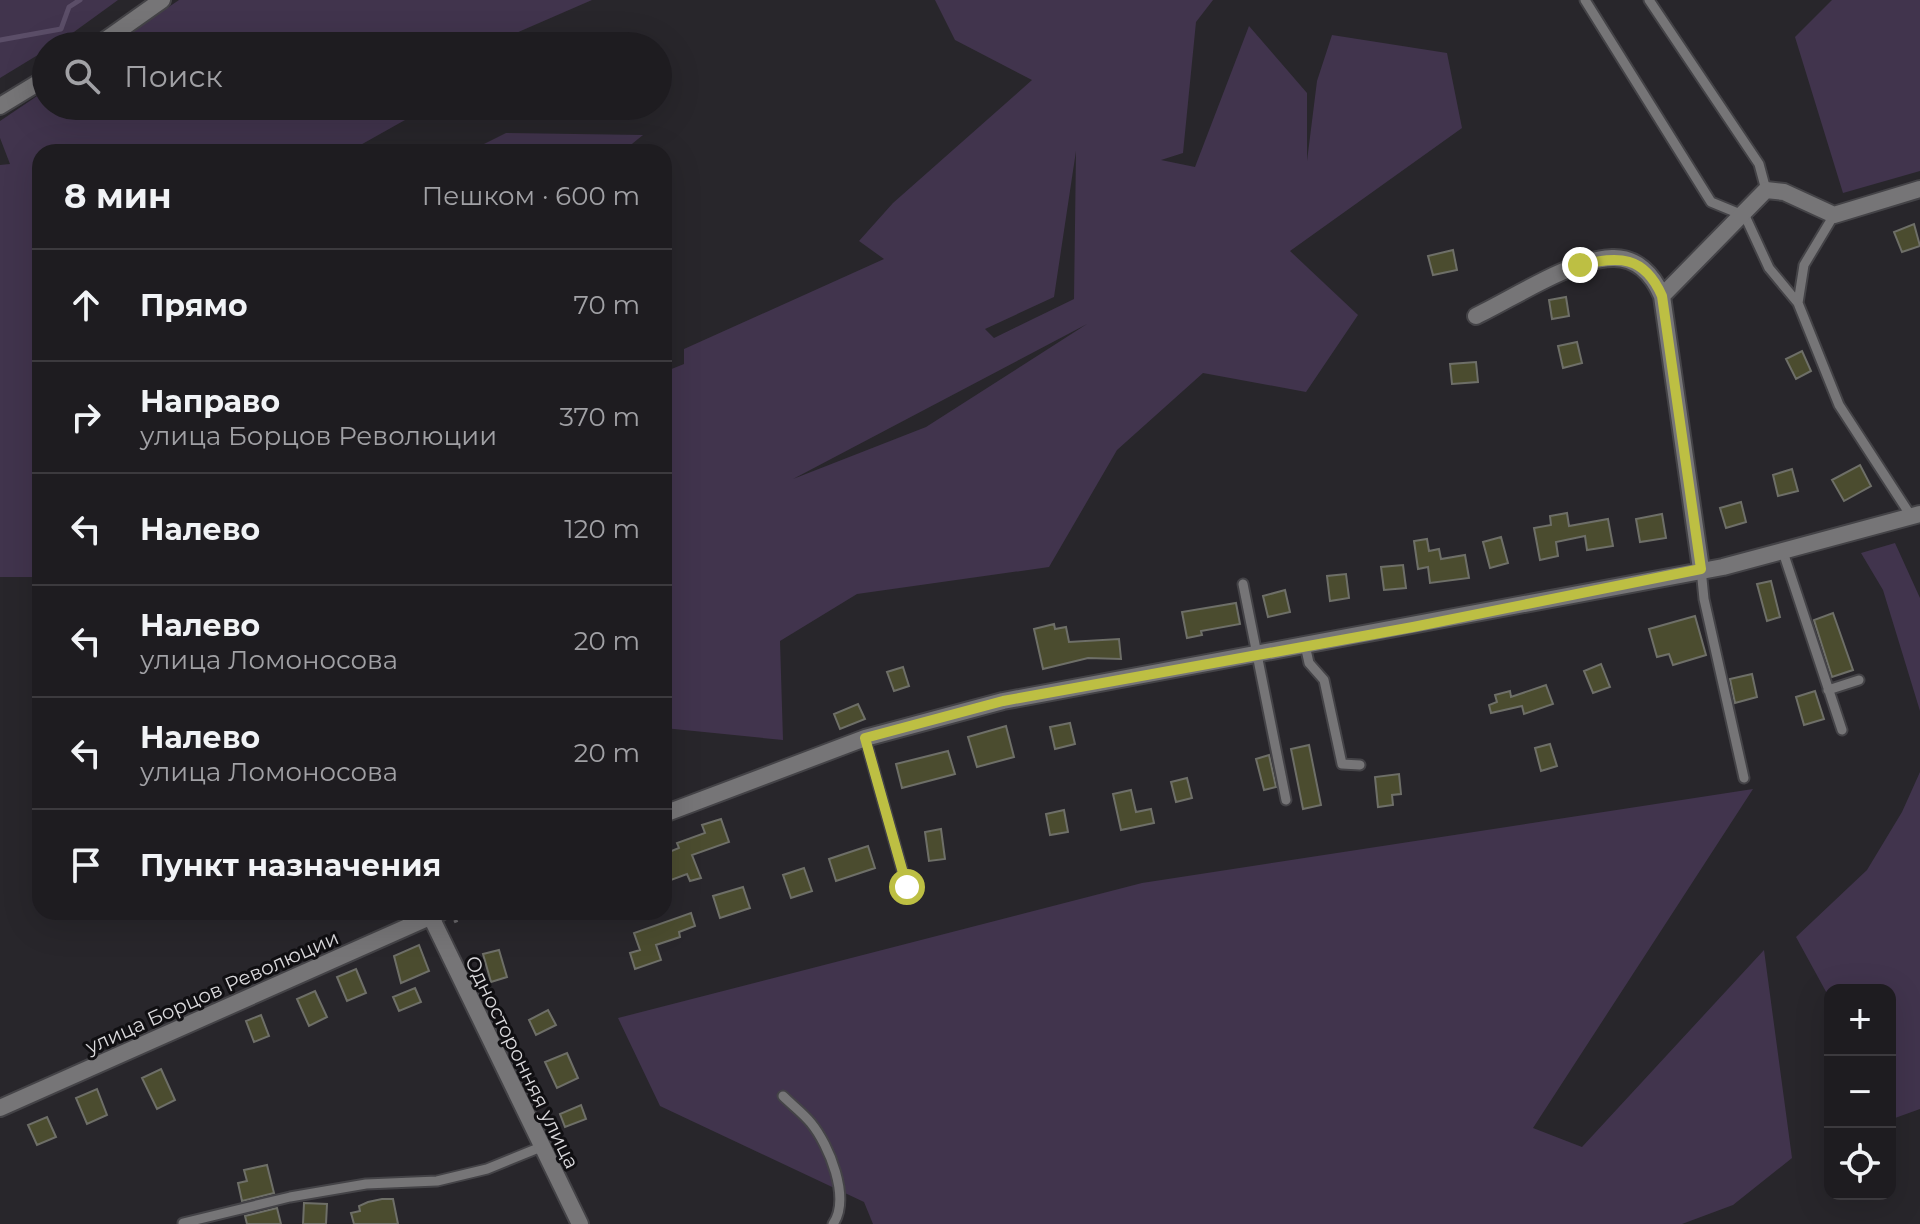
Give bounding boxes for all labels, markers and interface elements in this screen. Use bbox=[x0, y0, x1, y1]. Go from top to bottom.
search box bbox=[32, 32, 672, 120]
icon: search bbox=[60, 54, 104, 98]
text: Поиск bbox=[124, 58, 223, 95]
text: 8 мин bbox=[64, 175, 172, 217]
text: Пешком · 600 m bbox=[422, 180, 640, 212]
route end bbox=[1562, 247, 1598, 283]
icon: ahead bbox=[64, 283, 108, 327]
text: Прямо bbox=[140, 287, 248, 324]
text: 70 m bbox=[574, 289, 640, 321]
text: Направо bbox=[140, 383, 280, 420]
icon: right bbox=[64, 395, 108, 439]
text: 370 m bbox=[559, 401, 640, 433]
text: улица Борцов Революции bbox=[140, 420, 497, 452]
icon: left bbox=[64, 507, 108, 551]
text: Налево bbox=[140, 511, 260, 548]
text: 120 m bbox=[564, 513, 640, 545]
text: Налево bbox=[140, 607, 260, 644]
icon: left bbox=[64, 619, 108, 663]
text: 20 m bbox=[574, 625, 640, 657]
text: улица Ломоносова bbox=[140, 644, 398, 676]
text: Налево bbox=[140, 719, 260, 756]
icon: left bbox=[64, 731, 108, 775]
text: 20 m bbox=[574, 737, 640, 769]
text: улица Ломоносова bbox=[140, 756, 398, 788]
icon: arrive bbox=[64, 843, 108, 887]
text: Пункт назначения bbox=[140, 847, 441, 884]
route start bbox=[889, 869, 925, 905]
street label: улица Борцов Революции bbox=[81, 925, 342, 1059]
street label: Односторонняя улица bbox=[460, 952, 584, 1172]
map controls bbox=[1824, 984, 1896, 1200]
button: + bbox=[1824, 984, 1896, 1056]
button: − bbox=[1824, 1056, 1896, 1128]
button: locate bbox=[1824, 1128, 1896, 1200]

